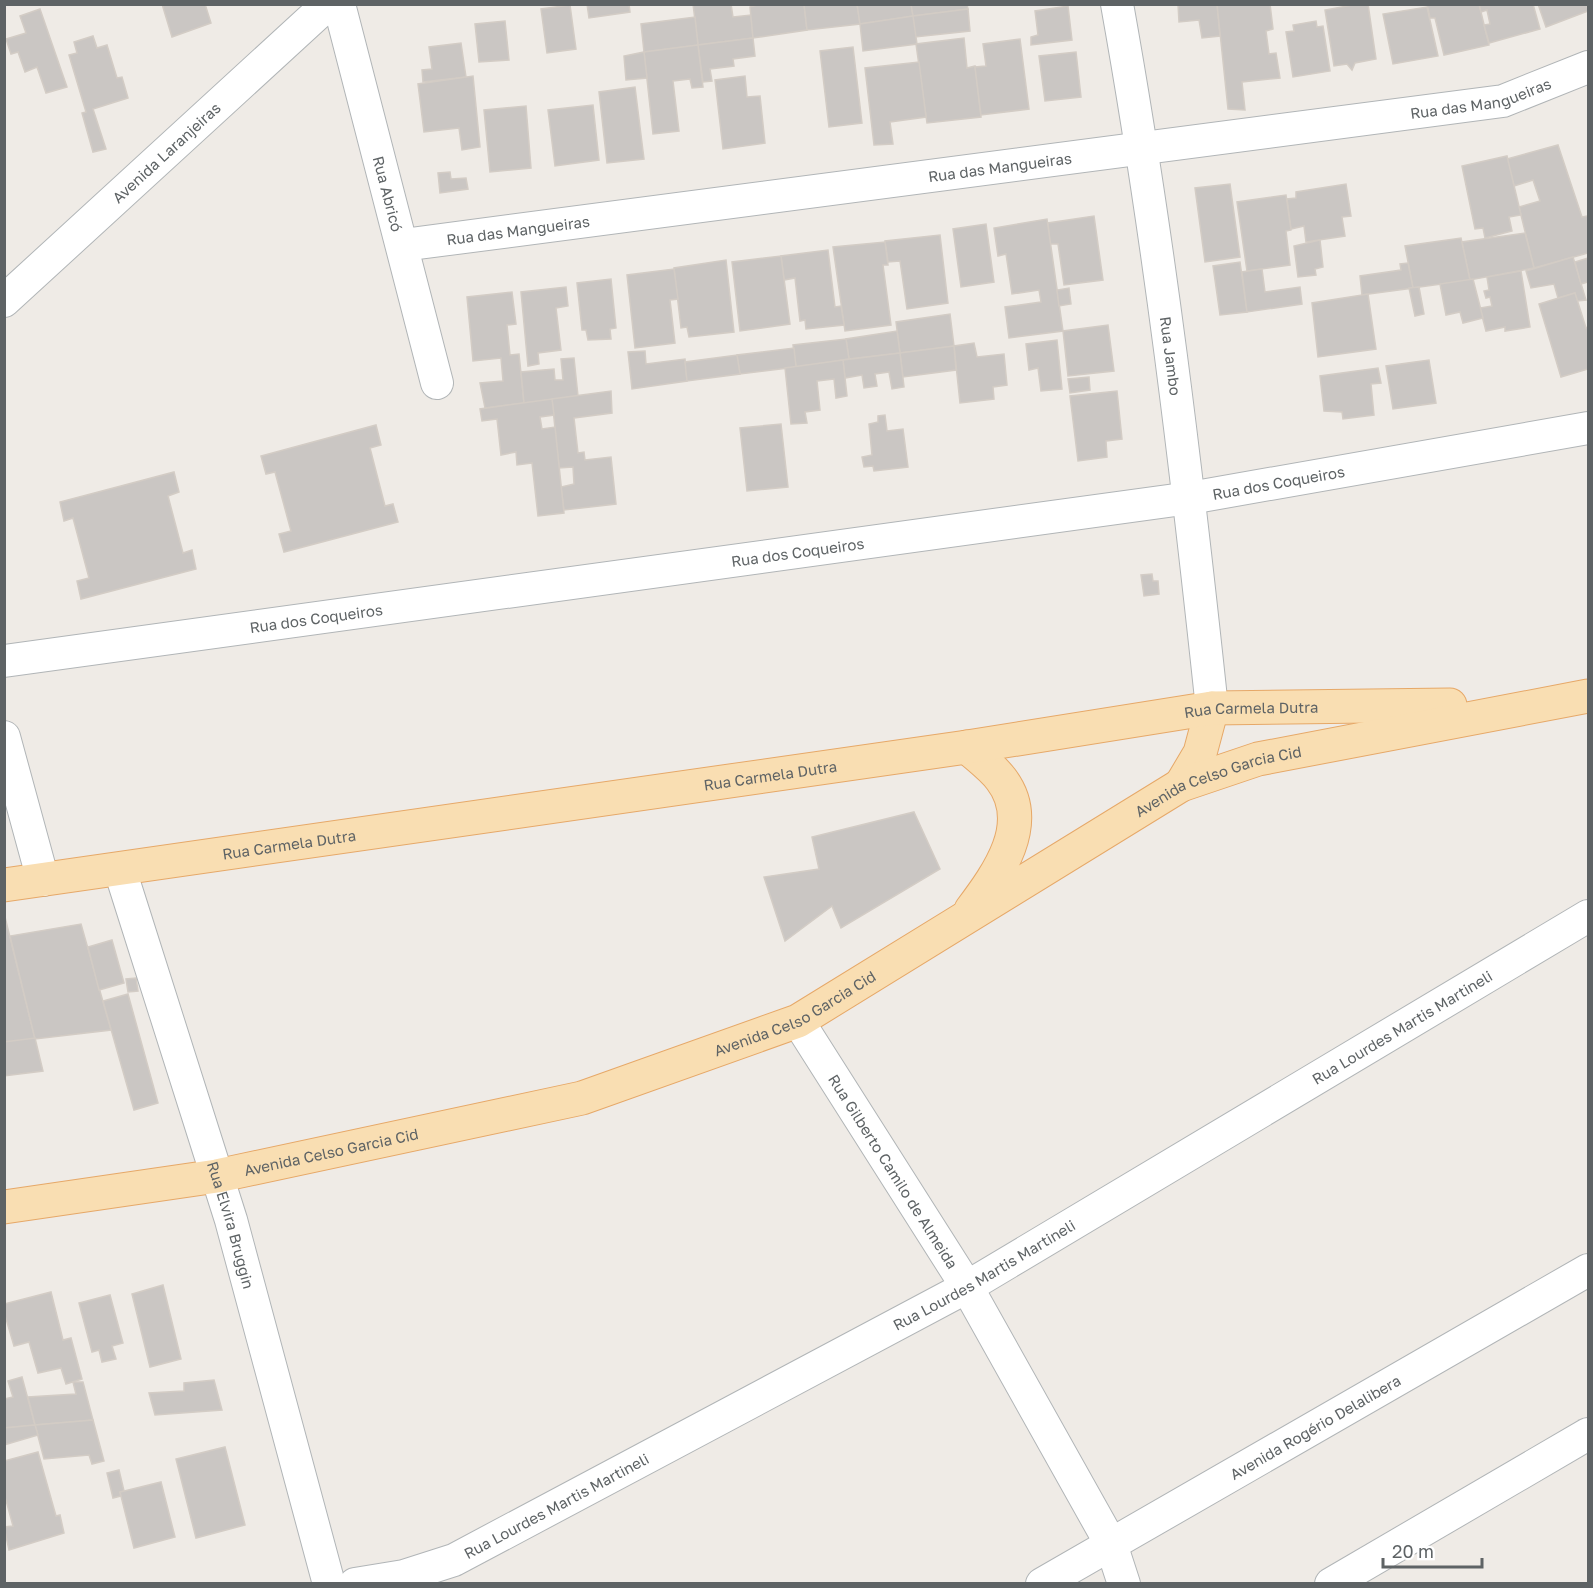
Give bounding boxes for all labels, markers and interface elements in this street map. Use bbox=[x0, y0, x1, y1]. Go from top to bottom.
street label: Rua das Mangueiras bbox=[1409, 74, 1554, 122]
street label: Avenida Laranjeiras bbox=[108, 98, 224, 206]
street label: Rua das Mangueiras bbox=[927, 149, 1073, 185]
street label: Rua Abricó bbox=[370, 154, 406, 234]
street label: Rua das Mangueiras bbox=[445, 212, 591, 248]
street label: Rua Jambo bbox=[1157, 315, 1185, 396]
street label: Rua dos Coqueiros bbox=[1211, 462, 1346, 503]
street label: Rua dos Coqueiros bbox=[730, 534, 865, 570]
street label: Rua dos Coqueiros bbox=[248, 600, 384, 636]
street label: Rua Carmela Dutra bbox=[1183, 698, 1318, 721]
street label: Avenida Celso Garcia Cid bbox=[1131, 742, 1303, 820]
street label: Rua Carmela Dutra bbox=[702, 757, 838, 794]
street label: Rua Carmela Dutra bbox=[221, 826, 357, 863]
street label: Rua Lourdes Martis Martineli bbox=[1309, 966, 1495, 1088]
street label: Avenida Celso Garcia Cid bbox=[711, 967, 879, 1059]
street label: Rua Gilberto Camilo de Almeida bbox=[825, 1071, 962, 1272]
street label: Avenida Celso Garcia Cid bbox=[242, 1124, 420, 1179]
street label: Rua Elvira Bruggin bbox=[204, 1159, 258, 1291]
street label: Rua Lourdes Martis Martineli bbox=[890, 1216, 1078, 1334]
street label: Avenida Rogério Delalibera bbox=[1227, 1371, 1404, 1483]
street label: Rua Lourdes Martis Martineli bbox=[461, 1449, 652, 1562]
scale bar bbox=[1383, 1531, 1482, 1569]
text: 20 m bbox=[1392, 1540, 1434, 1562]

